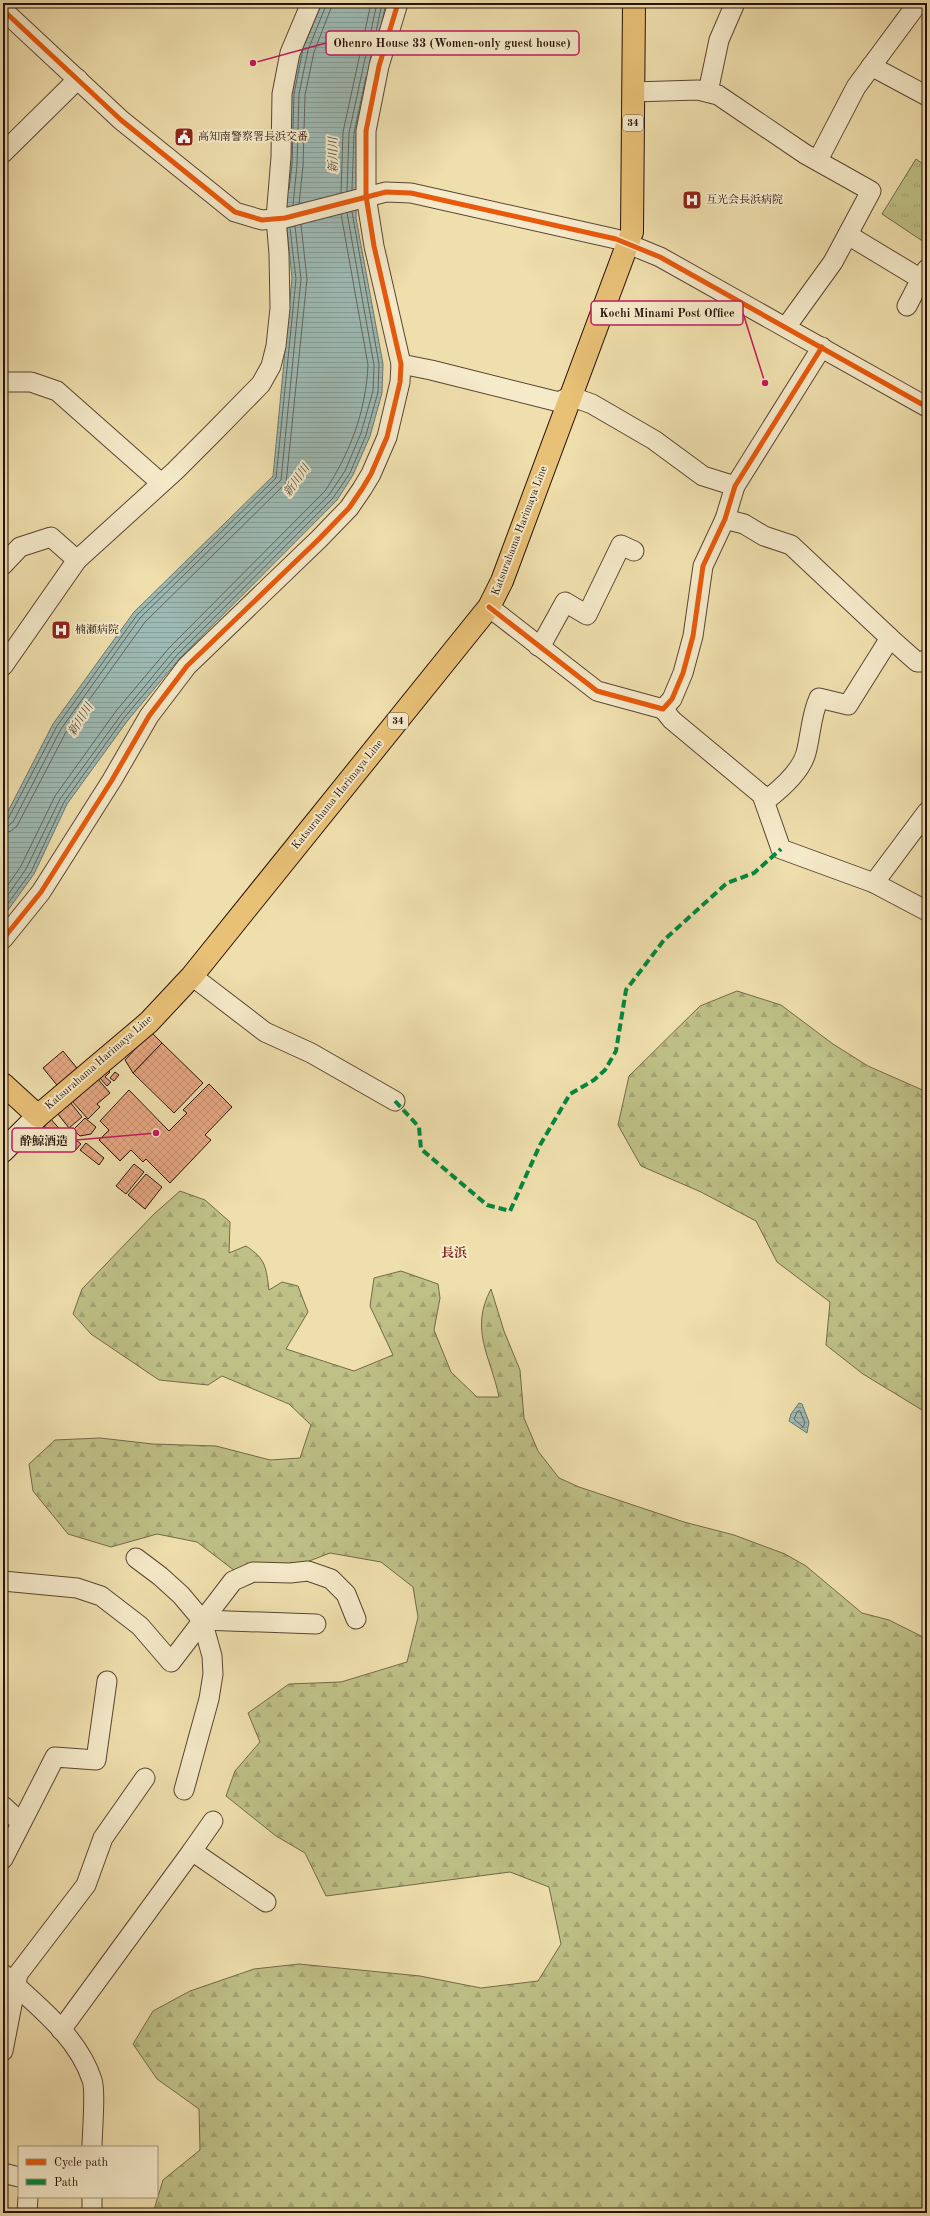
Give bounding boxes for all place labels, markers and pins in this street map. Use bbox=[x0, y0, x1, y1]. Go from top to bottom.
callout: Ohenro House 33 (Women-only guest house) bbox=[326, 31, 579, 55]
public building icon: 高知南警察署長浜交番 bbox=[173, 126, 195, 148]
place label: 高知南警察署長浜交番 bbox=[198, 130, 308, 143]
hospital icon: 互光会長浜病院 bbox=[681, 189, 703, 211]
place label: 互光会長浜病院 bbox=[706, 193, 783, 206]
callout: Kochi Minami Post Office bbox=[591, 301, 743, 325]
hospital icon: 楠瀬病院 bbox=[50, 619, 72, 641]
place label: 楠瀬病院 bbox=[75, 623, 119, 636]
callout: 酔鯨酒造 bbox=[12, 1128, 76, 1152]

